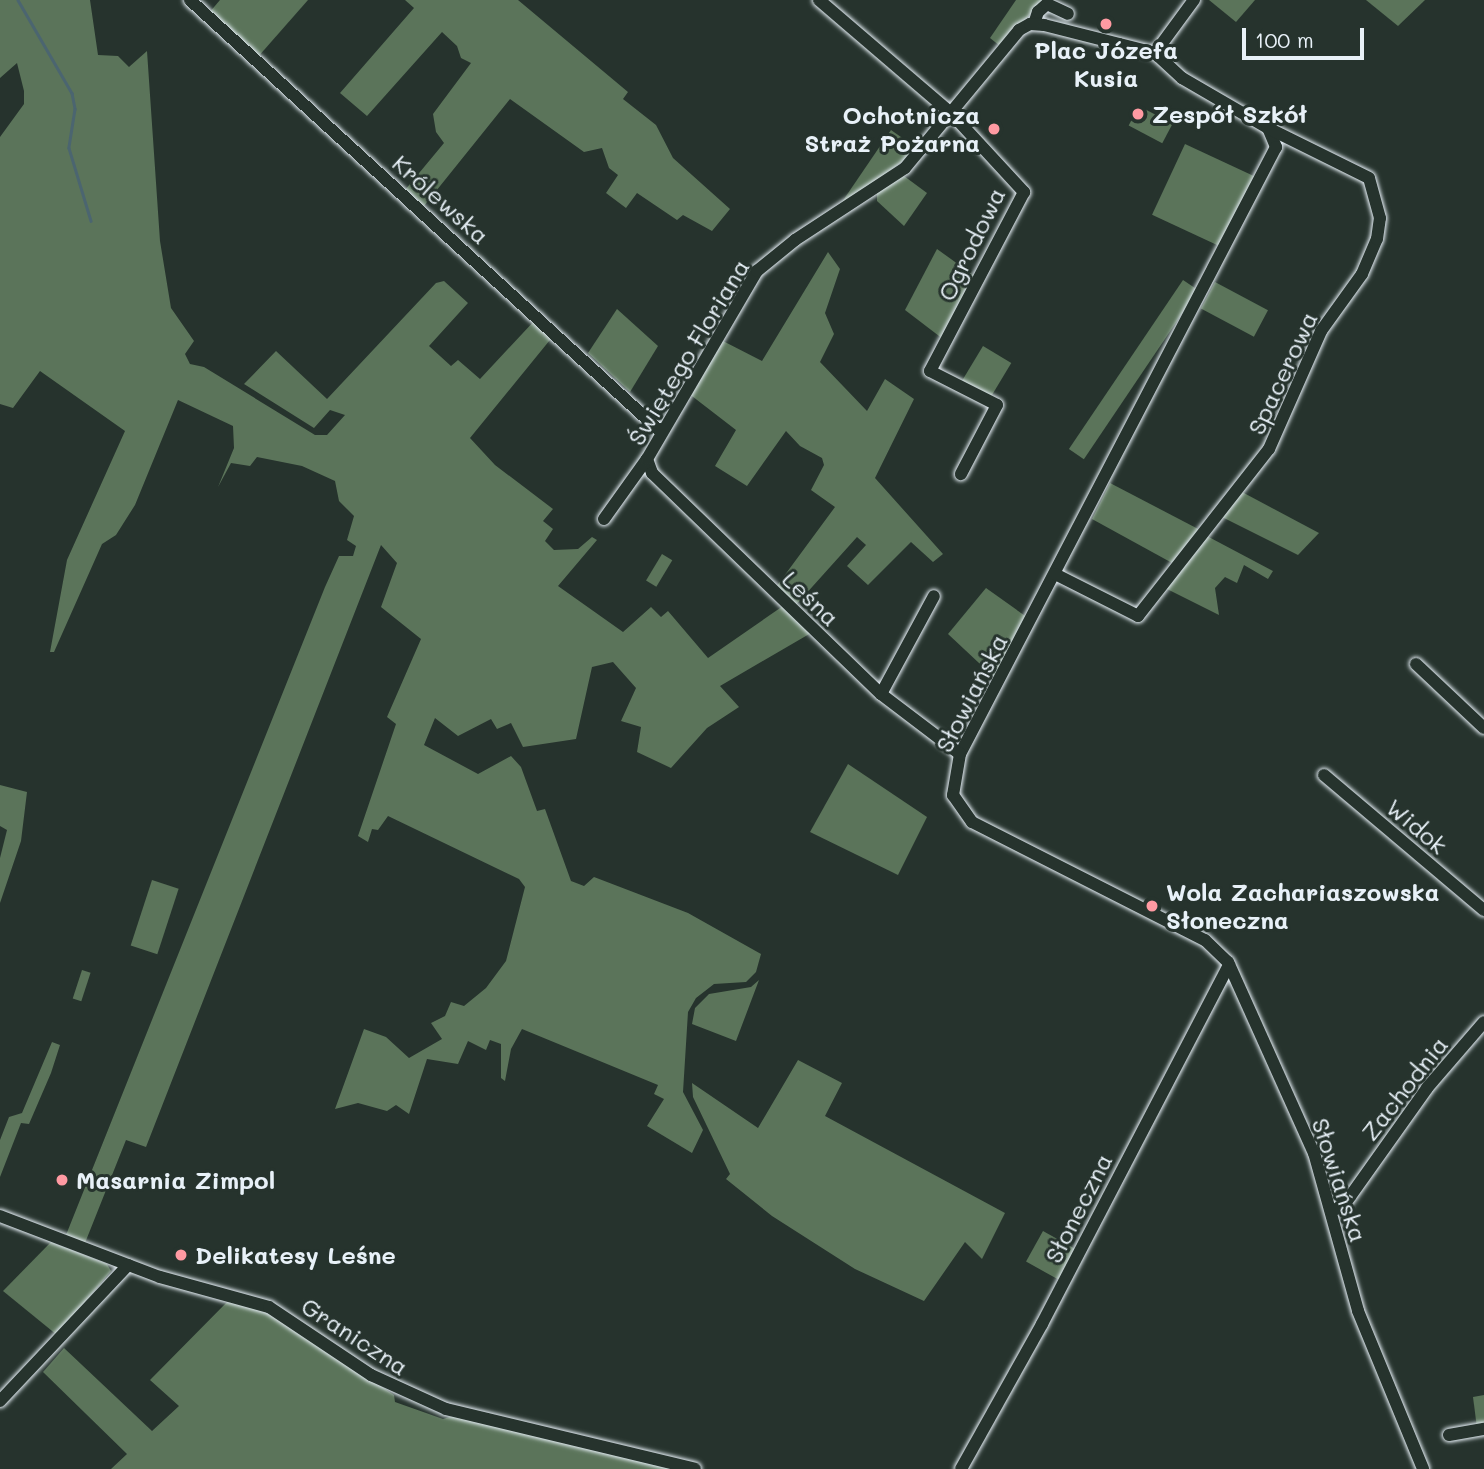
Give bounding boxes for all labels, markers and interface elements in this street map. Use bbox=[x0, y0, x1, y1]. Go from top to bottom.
scale bar bbox=[1246, 14, 1368, 58]
marker: Plac Józefa Kusia bbox=[1098, 16, 1114, 32]
text: 100 m bbox=[1255, 26, 1314, 53]
place label: Plac Józefa Kusia bbox=[1034, 36, 1178, 92]
place label: Zespół Szkół bbox=[1152, 100, 1307, 128]
place label: Ochotnicza Straż Pożarna bbox=[805, 101, 980, 157]
marker: Zespół Szkół bbox=[1130, 106, 1146, 122]
marker: Ochotnicza Straż Pożarna bbox=[986, 121, 1002, 137]
street label: Królewska bbox=[387, 148, 495, 250]
street label: Ogrodowa bbox=[931, 183, 1011, 305]
street label: Świętego Floriana bbox=[621, 254, 755, 450]
street label: Spacerowa bbox=[1241, 307, 1323, 439]
street label: Leśna bbox=[777, 564, 845, 632]
street label: Słowiańska bbox=[929, 629, 1013, 757]
street label: Widok bbox=[1381, 792, 1453, 860]
place label: Wola Zachariaszowska Słoneczna bbox=[1166, 878, 1440, 934]
marker: Wola Zachariaszowska Słoneczna bbox=[1144, 898, 1160, 914]
street label: Zachodnia bbox=[1355, 1030, 1453, 1146]
street label: Słowiańska bbox=[1306, 1114, 1374, 1246]
street label: Słoneczna bbox=[1038, 1148, 1118, 1268]
place label: Masarnia Zimpol bbox=[76, 1166, 275, 1194]
marker: Masarnia Zimpol bbox=[54, 1172, 70, 1188]
place label: Delikatesy Leśne bbox=[195, 1241, 396, 1269]
marker: Delikatesy Leśne bbox=[173, 1247, 189, 1263]
street label: Graniczna bbox=[296, 1291, 414, 1381]

